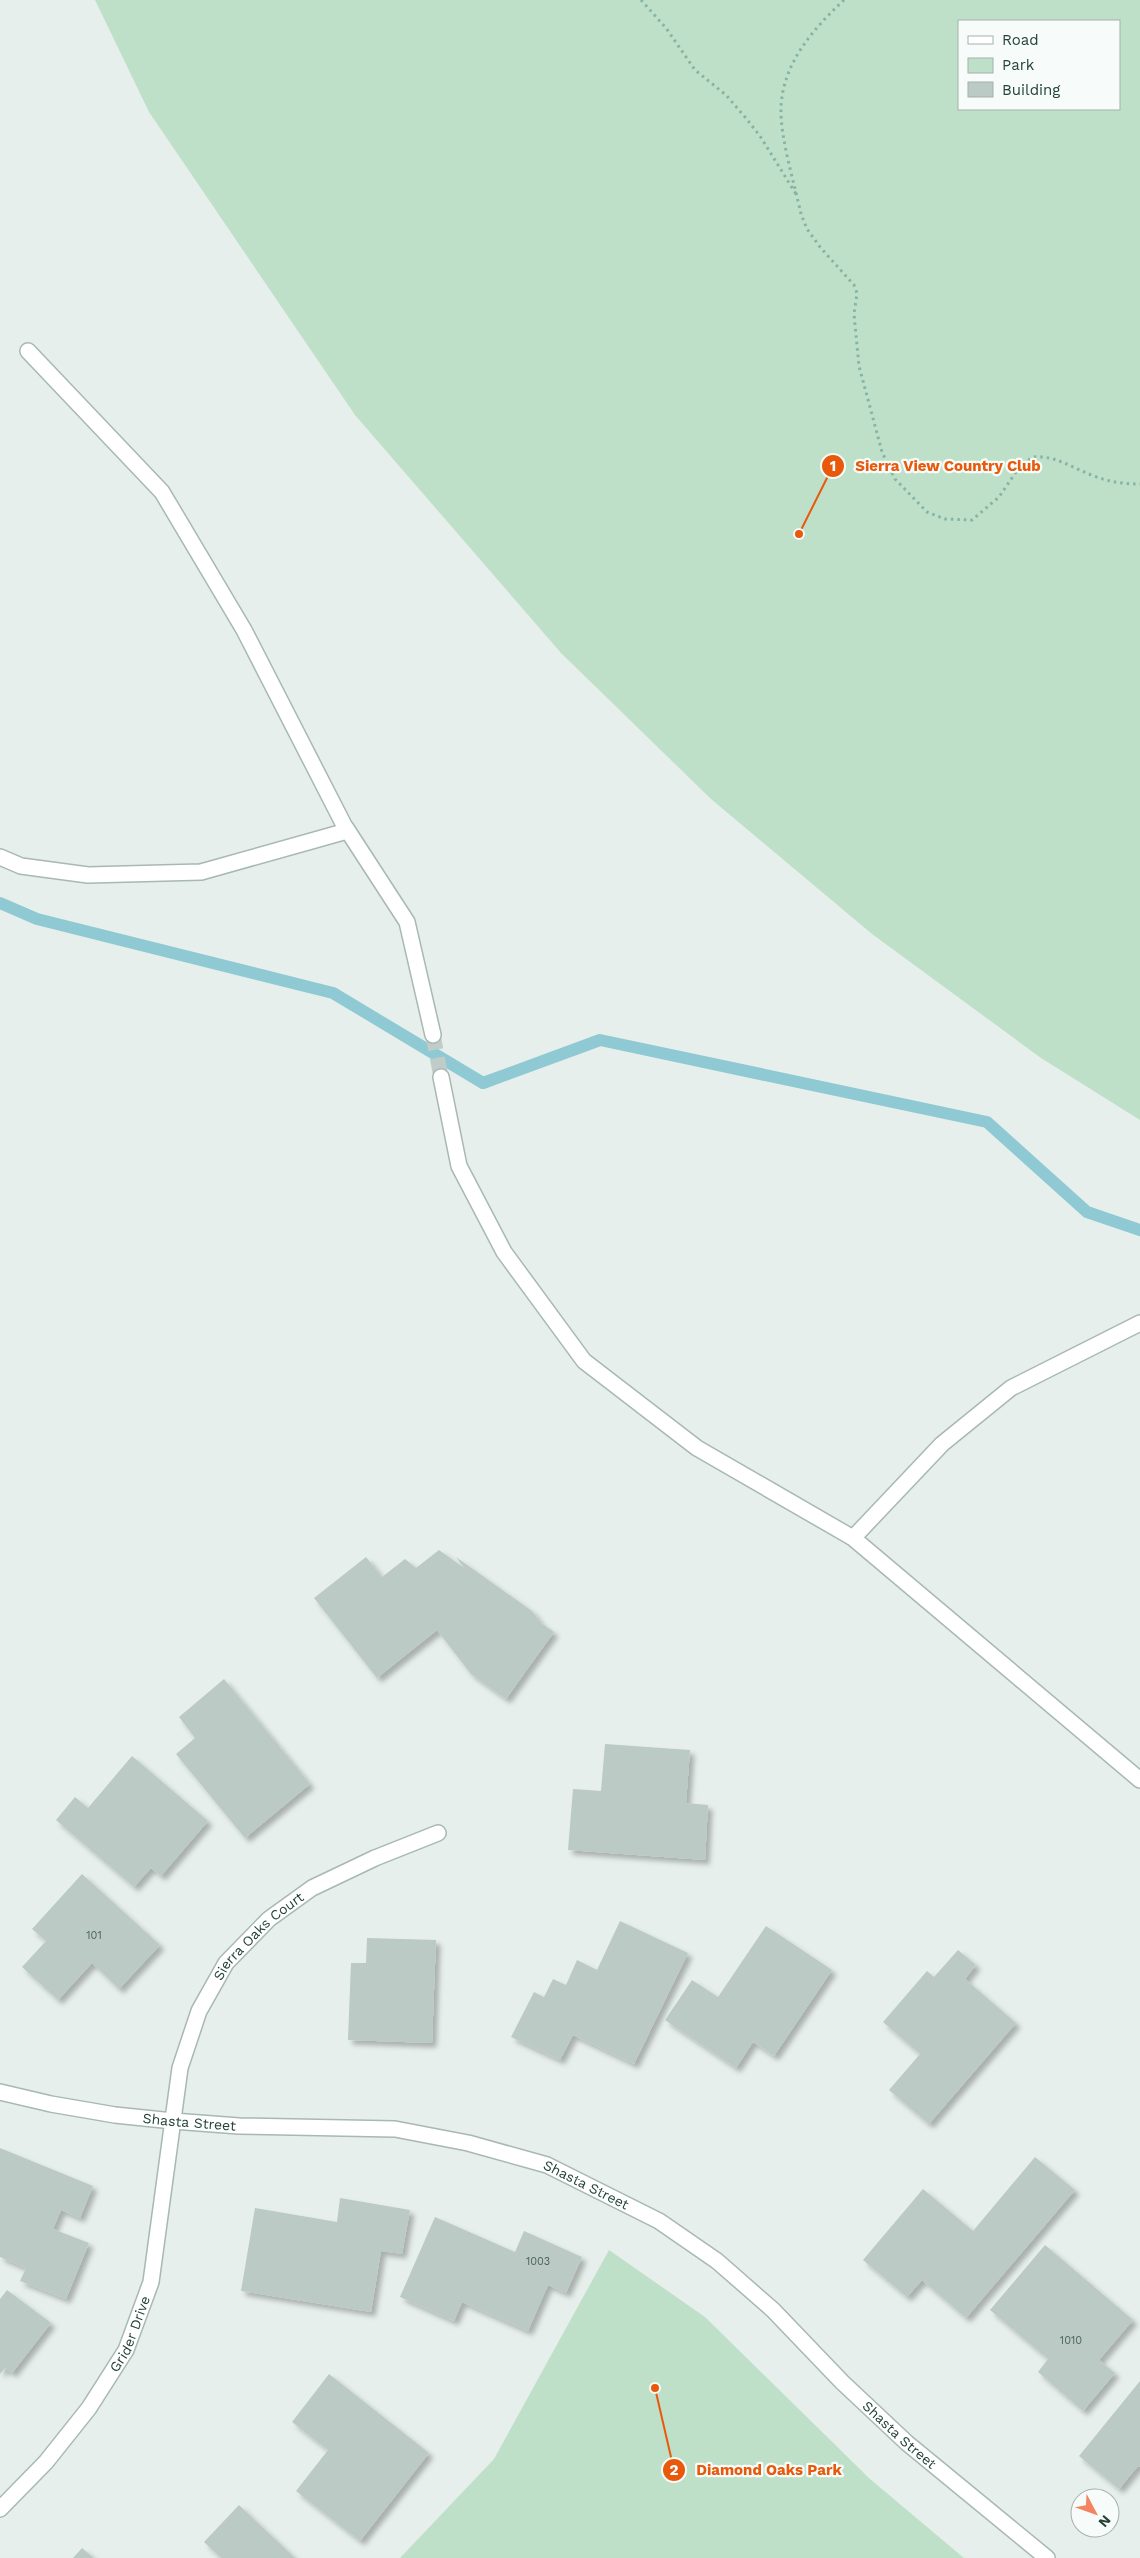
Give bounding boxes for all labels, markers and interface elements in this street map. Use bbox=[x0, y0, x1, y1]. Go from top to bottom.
legend bbox=[958, 20, 1120, 110]
text: Road bbox=[1002, 31, 1039, 49]
text: Park bbox=[1002, 56, 1035, 74]
text: Building bbox=[1002, 81, 1060, 99]
callout: Sierra View Country Club bbox=[820, 451, 1052, 481]
text: 1 bbox=[830, 457, 836, 475]
text: Sierra View Country Club bbox=[855, 457, 1041, 475]
street label: Sierra Oaks Court bbox=[210, 1889, 307, 1983]
house number: 101 bbox=[86, 1929, 102, 1942]
street label: Shasta Street bbox=[142, 2110, 237, 2134]
street label: Shasta Street bbox=[541, 2157, 632, 2213]
house number: 1003 bbox=[526, 2255, 550, 2268]
street label: Grider Drive bbox=[106, 2294, 153, 2375]
house number: 1010 bbox=[1060, 2334, 1082, 2347]
street label: Shasta Street bbox=[859, 2398, 940, 2472]
callout: Diamond Oaks Park bbox=[661, 2455, 852, 2485]
text: 2 bbox=[670, 2461, 679, 2479]
text: Diamond Oaks Park bbox=[696, 2461, 842, 2479]
north arrow bbox=[1070, 2488, 1120, 2538]
text: N bbox=[1095, 2512, 1114, 2531]

